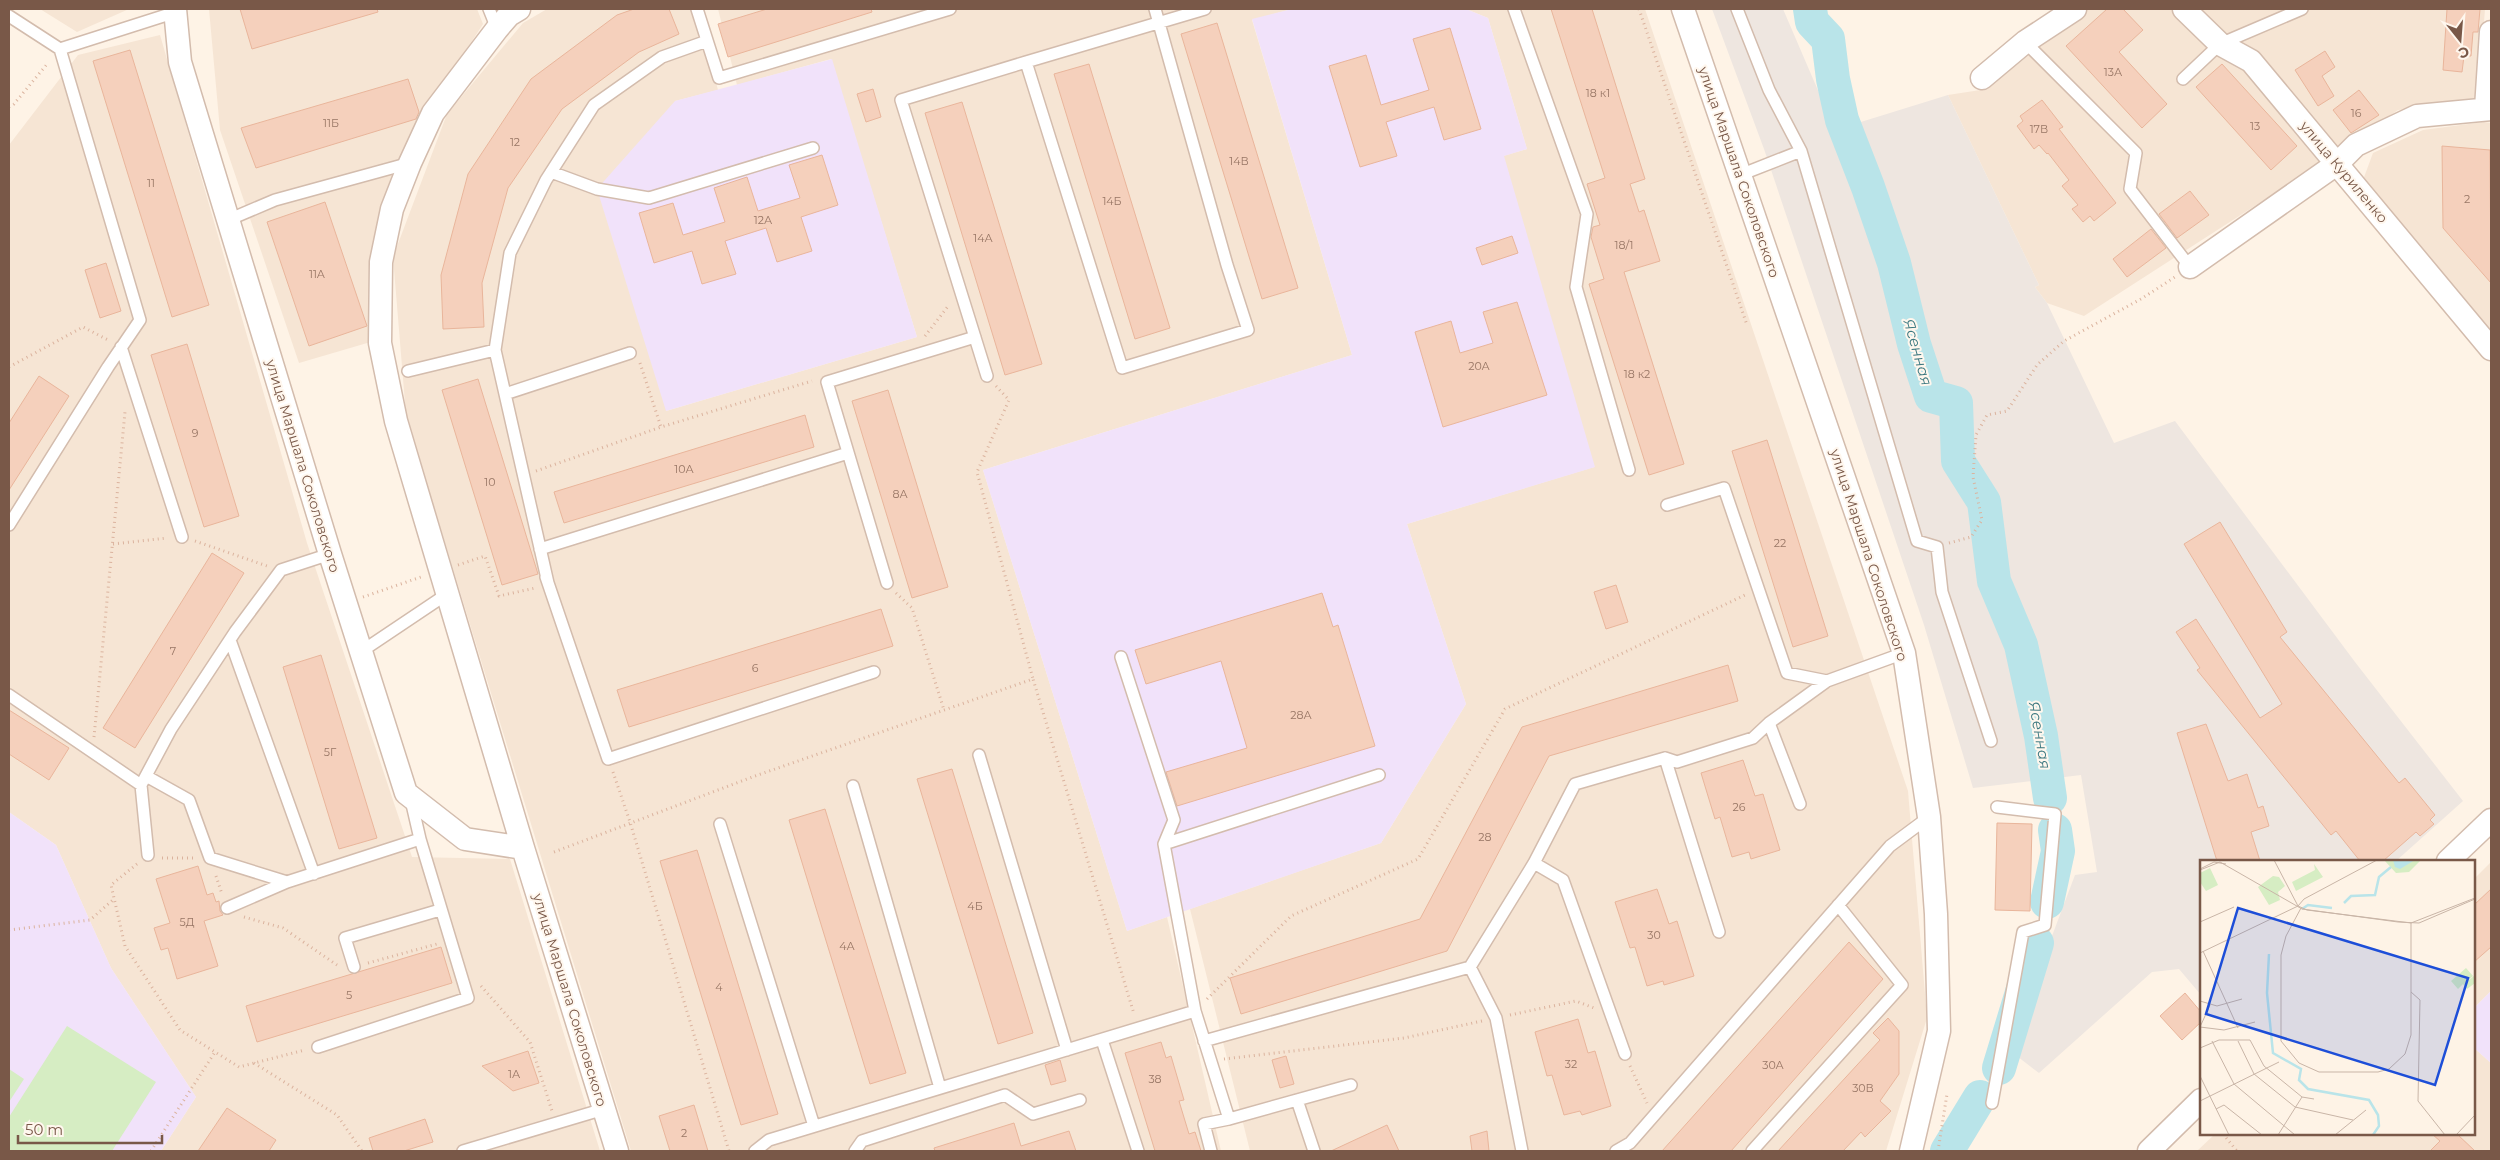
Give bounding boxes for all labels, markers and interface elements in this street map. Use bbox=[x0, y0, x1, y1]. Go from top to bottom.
north arrow bbox=[2435, 15, 2485, 65]
text: С bbox=[2456, 42, 2471, 63]
street label: улица Маршала Соколовского bbox=[1694, 63, 1784, 280]
house number: 13А bbox=[2104, 65, 2123, 79]
house number: 18 к1 bbox=[1586, 86, 1610, 100]
house number: 16 bbox=[2351, 106, 2362, 120]
house number: 11Б bbox=[323, 116, 339, 130]
street label: улица Куриленко bbox=[2295, 117, 2392, 227]
house number: 13 bbox=[2250, 119, 2260, 133]
house number: 17В bbox=[2030, 122, 2048, 136]
house number: 12 bbox=[510, 135, 520, 149]
house number: 14В bbox=[1229, 154, 1249, 168]
house number: 11 bbox=[147, 176, 155, 190]
house number: 2 bbox=[2464, 192, 2470, 206]
house number: 14Б bbox=[1102, 194, 1122, 208]
house number: 12А bbox=[754, 213, 773, 227]
house number: 14А bbox=[973, 231, 994, 245]
house number: 18/1 bbox=[1615, 238, 1633, 252]
house number: 11А bbox=[309, 267, 326, 281]
water label: Ясенная bbox=[1899, 316, 1937, 388]
street label: улица Маршала Соколовского bbox=[262, 356, 344, 575]
house number: 20А bbox=[1468, 359, 1491, 373]
house number: 18 к2 bbox=[1624, 367, 1650, 381]
house number: 9 bbox=[192, 426, 199, 440]
street label: улица Маршала Соколовского bbox=[1826, 446, 1912, 663]
house number: 10А bbox=[674, 462, 694, 476]
house number: 10 bbox=[484, 475, 496, 489]
house number: 8А bbox=[892, 487, 908, 501]
house number: 22 bbox=[1774, 536, 1786, 550]
house number: 7 bbox=[170, 644, 176, 658]
house number: 6 bbox=[752, 661, 759, 675]
water label: Ясенная bbox=[2025, 700, 2055, 770]
house number: 28А bbox=[1290, 708, 1313, 722]
house number: 5Г bbox=[324, 745, 337, 759]
house number: 26 bbox=[1733, 800, 1746, 814]
house number: 28 bbox=[1478, 830, 1492, 844]
inset map bbox=[2200, 860, 2475, 1135]
street label: улица Маршала Соколовского bbox=[529, 890, 611, 1109]
house number: 4Б bbox=[967, 899, 983, 913]
house number: 5Д bbox=[180, 915, 195, 929]
house number: 30 bbox=[1647, 928, 1661, 942]
house number: 4А bbox=[839, 939, 856, 953]
house number: 4 bbox=[715, 980, 723, 994]
house number: 5 bbox=[346, 988, 352, 1002]
house number: 32 bbox=[1565, 1057, 1577, 1071]
house number: 30А bbox=[1762, 1058, 1785, 1072]
house number: 1А bbox=[508, 1067, 521, 1081]
house number: 38 bbox=[1148, 1072, 1162, 1086]
house number: 30В bbox=[1852, 1081, 1874, 1095]
scale bar bbox=[18, 1112, 161, 1144]
text: 50 m bbox=[25, 1120, 63, 1139]
house number: 2 bbox=[681, 1126, 687, 1140]

